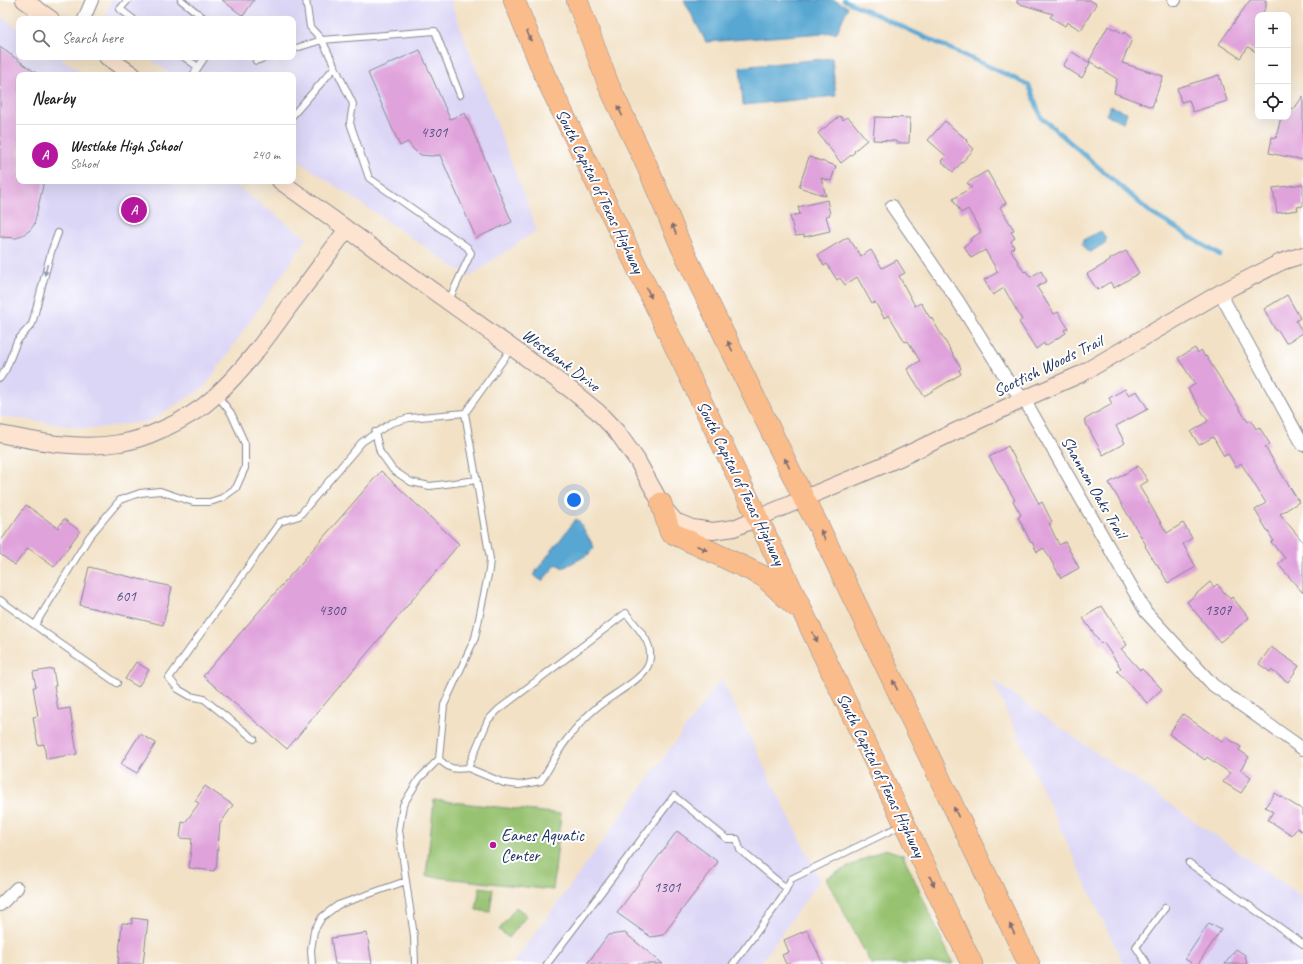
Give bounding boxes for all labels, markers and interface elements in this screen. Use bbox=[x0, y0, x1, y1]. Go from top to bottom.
map controls bbox=[1255, 12, 1291, 120]
button: + bbox=[1255, 12, 1291, 48]
search box bbox=[16, 16, 296, 60]
icon: search bbox=[30, 27, 52, 49]
text: Search here bbox=[62, 29, 123, 48]
one-way arrow bbox=[526, 31, 532, 43]
button: − bbox=[1255, 48, 1291, 84]
button: locate bbox=[1255, 84, 1291, 120]
text: Nearby bbox=[32, 88, 75, 109]
street label: South Capital of Texas Highway bbox=[551, 105, 649, 278]
one-way arrow bbox=[617, 105, 623, 117]
house number: 4301 bbox=[420, 123, 449, 142]
text: Westlake High School bbox=[70, 137, 180, 156]
text: A bbox=[42, 147, 48, 163]
text: 240 m bbox=[252, 147, 280, 163]
text: School bbox=[70, 156, 98, 172]
pin: A bbox=[121, 195, 147, 225]
one-way arrow bbox=[671, 224, 677, 235]
one-way arrow bbox=[43, 264, 49, 276]
one-way arrow bbox=[646, 288, 652, 299]
street label: Westbank Drive bbox=[518, 324, 605, 397]
street label: Scottish Woods Trail bbox=[990, 329, 1109, 401]
one-way arrow bbox=[727, 341, 733, 352]
street label: South Capital of Texas Highway bbox=[692, 397, 790, 570]
street label: Shannon Oaks Trail bbox=[1056, 432, 1133, 545]
one-way arrow bbox=[784, 458, 790, 469]
your location bbox=[564, 490, 584, 510]
one-way arrow bbox=[820, 529, 826, 540]
one-way arrow bbox=[697, 545, 708, 551]
house number: 601 bbox=[116, 587, 137, 606]
house number: 4300 bbox=[318, 601, 347, 620]
house number: 1307 bbox=[1204, 601, 1233, 620]
one-way arrow bbox=[812, 632, 818, 643]
one-way arrow bbox=[892, 679, 898, 691]
street label: South Capital of Texas Highway bbox=[832, 689, 930, 862]
one-way arrow bbox=[953, 806, 959, 817]
place label: Eanes Aquatic Center bbox=[501, 825, 585, 866]
marker: Eanes Aquatic Center bbox=[488, 840, 498, 850]
one-way arrow bbox=[929, 875, 935, 886]
house number: 1301 bbox=[653, 878, 682, 897]
one-way arrow bbox=[1009, 923, 1015, 935]

